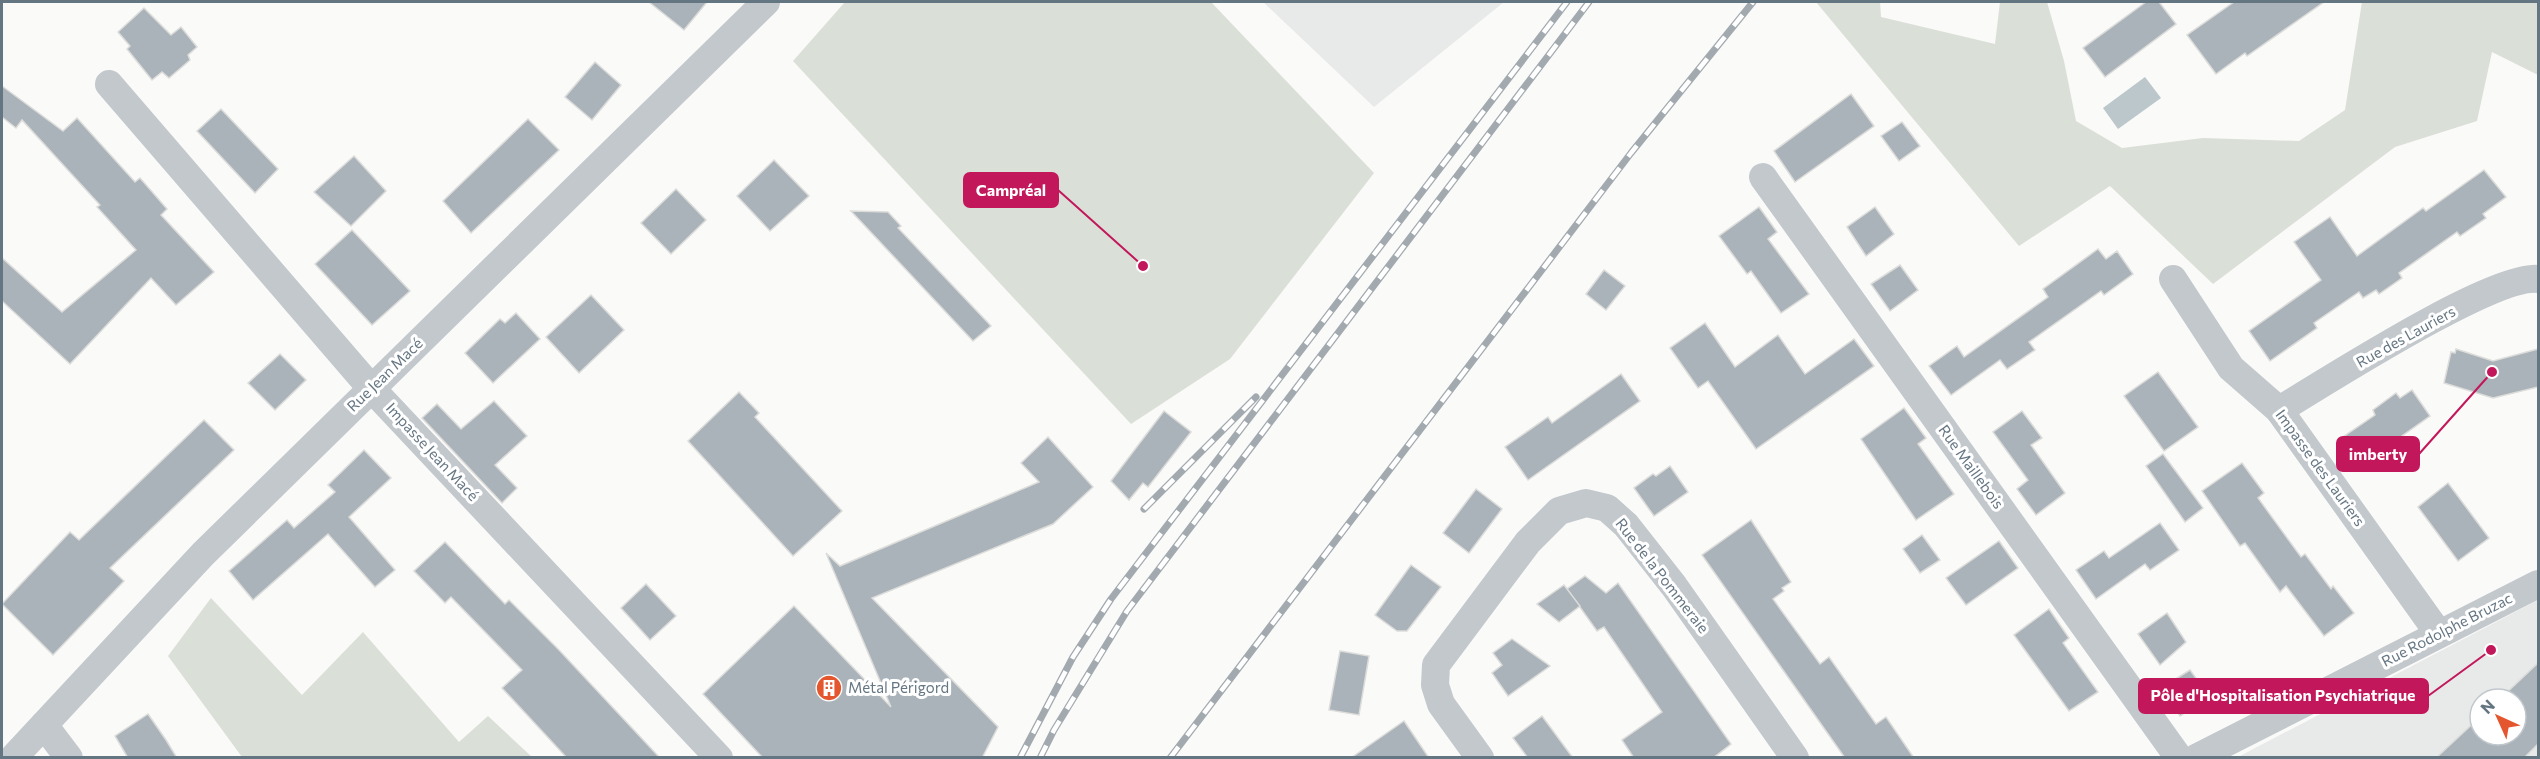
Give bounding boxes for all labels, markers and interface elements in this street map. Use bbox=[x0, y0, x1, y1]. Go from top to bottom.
callout: Campréal bbox=[964, 173, 1058, 207]
text: Campréal bbox=[976, 180, 1046, 199]
street label: Rue des Lauriers bbox=[2353, 301, 2458, 371]
street label: Rue Jean Macé bbox=[343, 334, 426, 415]
street label: Impasse Jean Macé bbox=[383, 399, 483, 504]
street label: Impasse des Lauriers bbox=[2272, 406, 2369, 529]
street label: Rue Maillebois bbox=[1935, 421, 2008, 512]
callout: imberty bbox=[2337, 437, 2419, 471]
text: imberty bbox=[2349, 444, 2407, 463]
street label: Rue de la Pommeraie bbox=[1612, 514, 1713, 636]
street label: Rue Rodolphe Bruzac bbox=[2378, 588, 2515, 670]
building icon: Métal Périgord bbox=[814, 673, 844, 703]
place label: Métal Périgord bbox=[848, 678, 949, 696]
callout: Pôle d'Hospitalisation Psychiatrique bbox=[2139, 679, 2428, 713]
text: Pôle d'Hospitalisation Psychiatrique bbox=[2151, 685, 2415, 704]
north arrow bbox=[2468, 687, 2528, 747]
text: N bbox=[2476, 695, 2498, 717]

